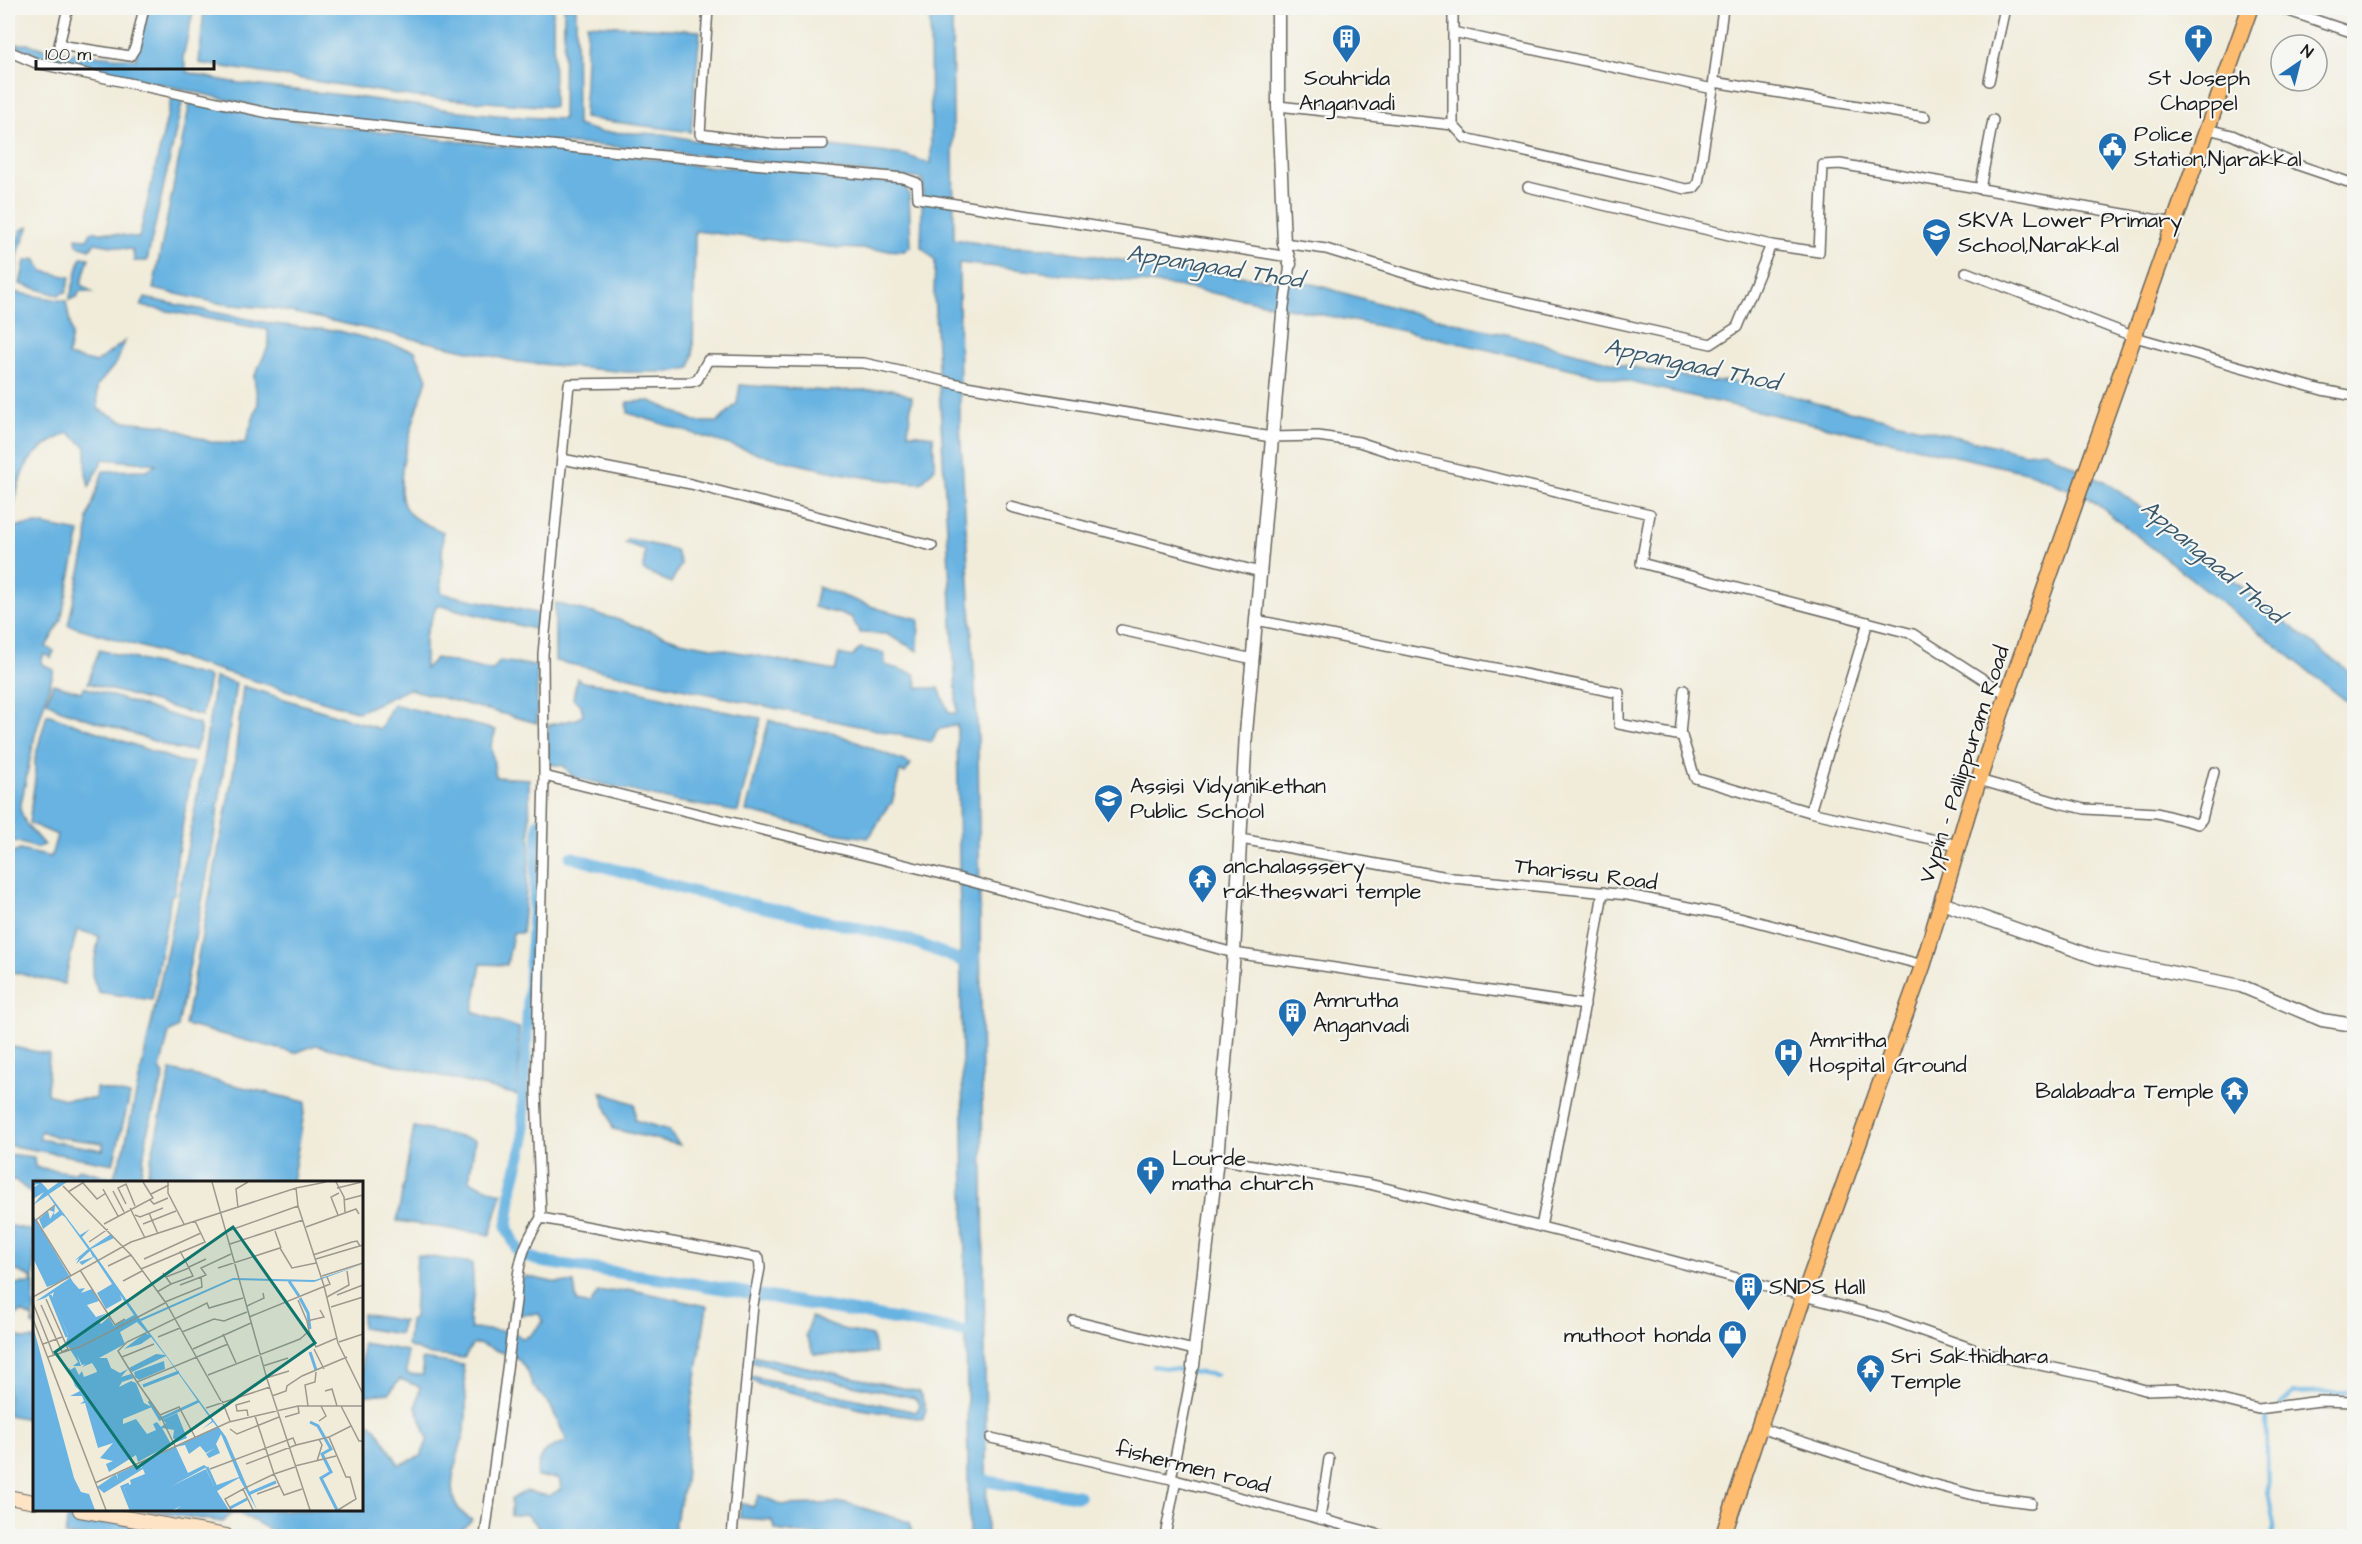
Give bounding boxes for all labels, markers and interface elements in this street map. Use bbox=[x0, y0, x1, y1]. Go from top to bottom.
building icon: Souhrida Anganvadi bbox=[1331, 22, 1363, 64]
church icon: St Joseph Chappel bbox=[2183, 22, 2215, 64]
scale bar bbox=[36, 33, 214, 71]
north arrow bbox=[2269, 33, 2329, 93]
text: N bbox=[2297, 40, 2317, 63]
text: 100 m bbox=[45, 42, 91, 67]
place label: Souhrida Anganvadi bbox=[1299, 63, 1395, 120]
place label: St Joseph Chappel bbox=[2148, 63, 2250, 119]
place label: Police Station,Njarakkal bbox=[2134, 119, 2302, 175]
public building icon: Police Station,Njarakkal bbox=[2097, 130, 2129, 172]
place label: SKVA Lower Primary School,Narakkal bbox=[1958, 205, 2182, 261]
school or university icon: SKVA Lower Primary School,Narakkal bbox=[1921, 216, 1953, 258]
water label: Appangaad Thod bbox=[1124, 236, 1310, 299]
water label: Appangaad Thod bbox=[1601, 330, 1787, 402]
water label: Appangaad Thod bbox=[2133, 492, 2295, 636]
street label: Vypin - Pallippuram Road bbox=[1911, 642, 2018, 887]
place label: Assisi Vidyanikethan Public School bbox=[1130, 771, 1326, 827]
school or university icon: Assisi Vidyanikethan Public School bbox=[1093, 782, 1125, 824]
street label: Tharissu Road bbox=[1513, 850, 1659, 899]
place label: anchalasssery raktheswari temple bbox=[1223, 851, 1421, 907]
temple icon: anchalasssery raktheswari temple bbox=[1186, 862, 1218, 904]
place label: Amrutha Anganvadi bbox=[1313, 985, 1409, 1042]
building icon: Amrutha Anganvadi bbox=[1276, 996, 1308, 1038]
place label: Amritha Hospital Ground bbox=[1809, 1025, 1967, 1081]
hospital icon: Amritha Hospital Ground bbox=[1772, 1036, 1804, 1078]
temple icon: Balabadra Temple bbox=[2219, 1074, 2251, 1116]
place label: Balabadra Temple bbox=[2035, 1076, 2214, 1107]
place label: Lourde matha church bbox=[1172, 1143, 1313, 1199]
church icon: Lourde matha church bbox=[1135, 1154, 1167, 1196]
inset map bbox=[33, 1181, 363, 1511]
building icon: SNDS Hall bbox=[1732, 1270, 1764, 1312]
place label: SNDS Hall bbox=[1769, 1272, 1866, 1303]
shop icon: muthoot honda bbox=[1716, 1318, 1748, 1360]
place label: muthoot honda bbox=[1564, 1320, 1711, 1351]
place label: Sri Sakthidhara Temple bbox=[1891, 1341, 2048, 1397]
temple icon: Sri Sakthidhara Temple bbox=[1854, 1352, 1886, 1394]
street label: fishermen road bbox=[1112, 1433, 1273, 1502]

